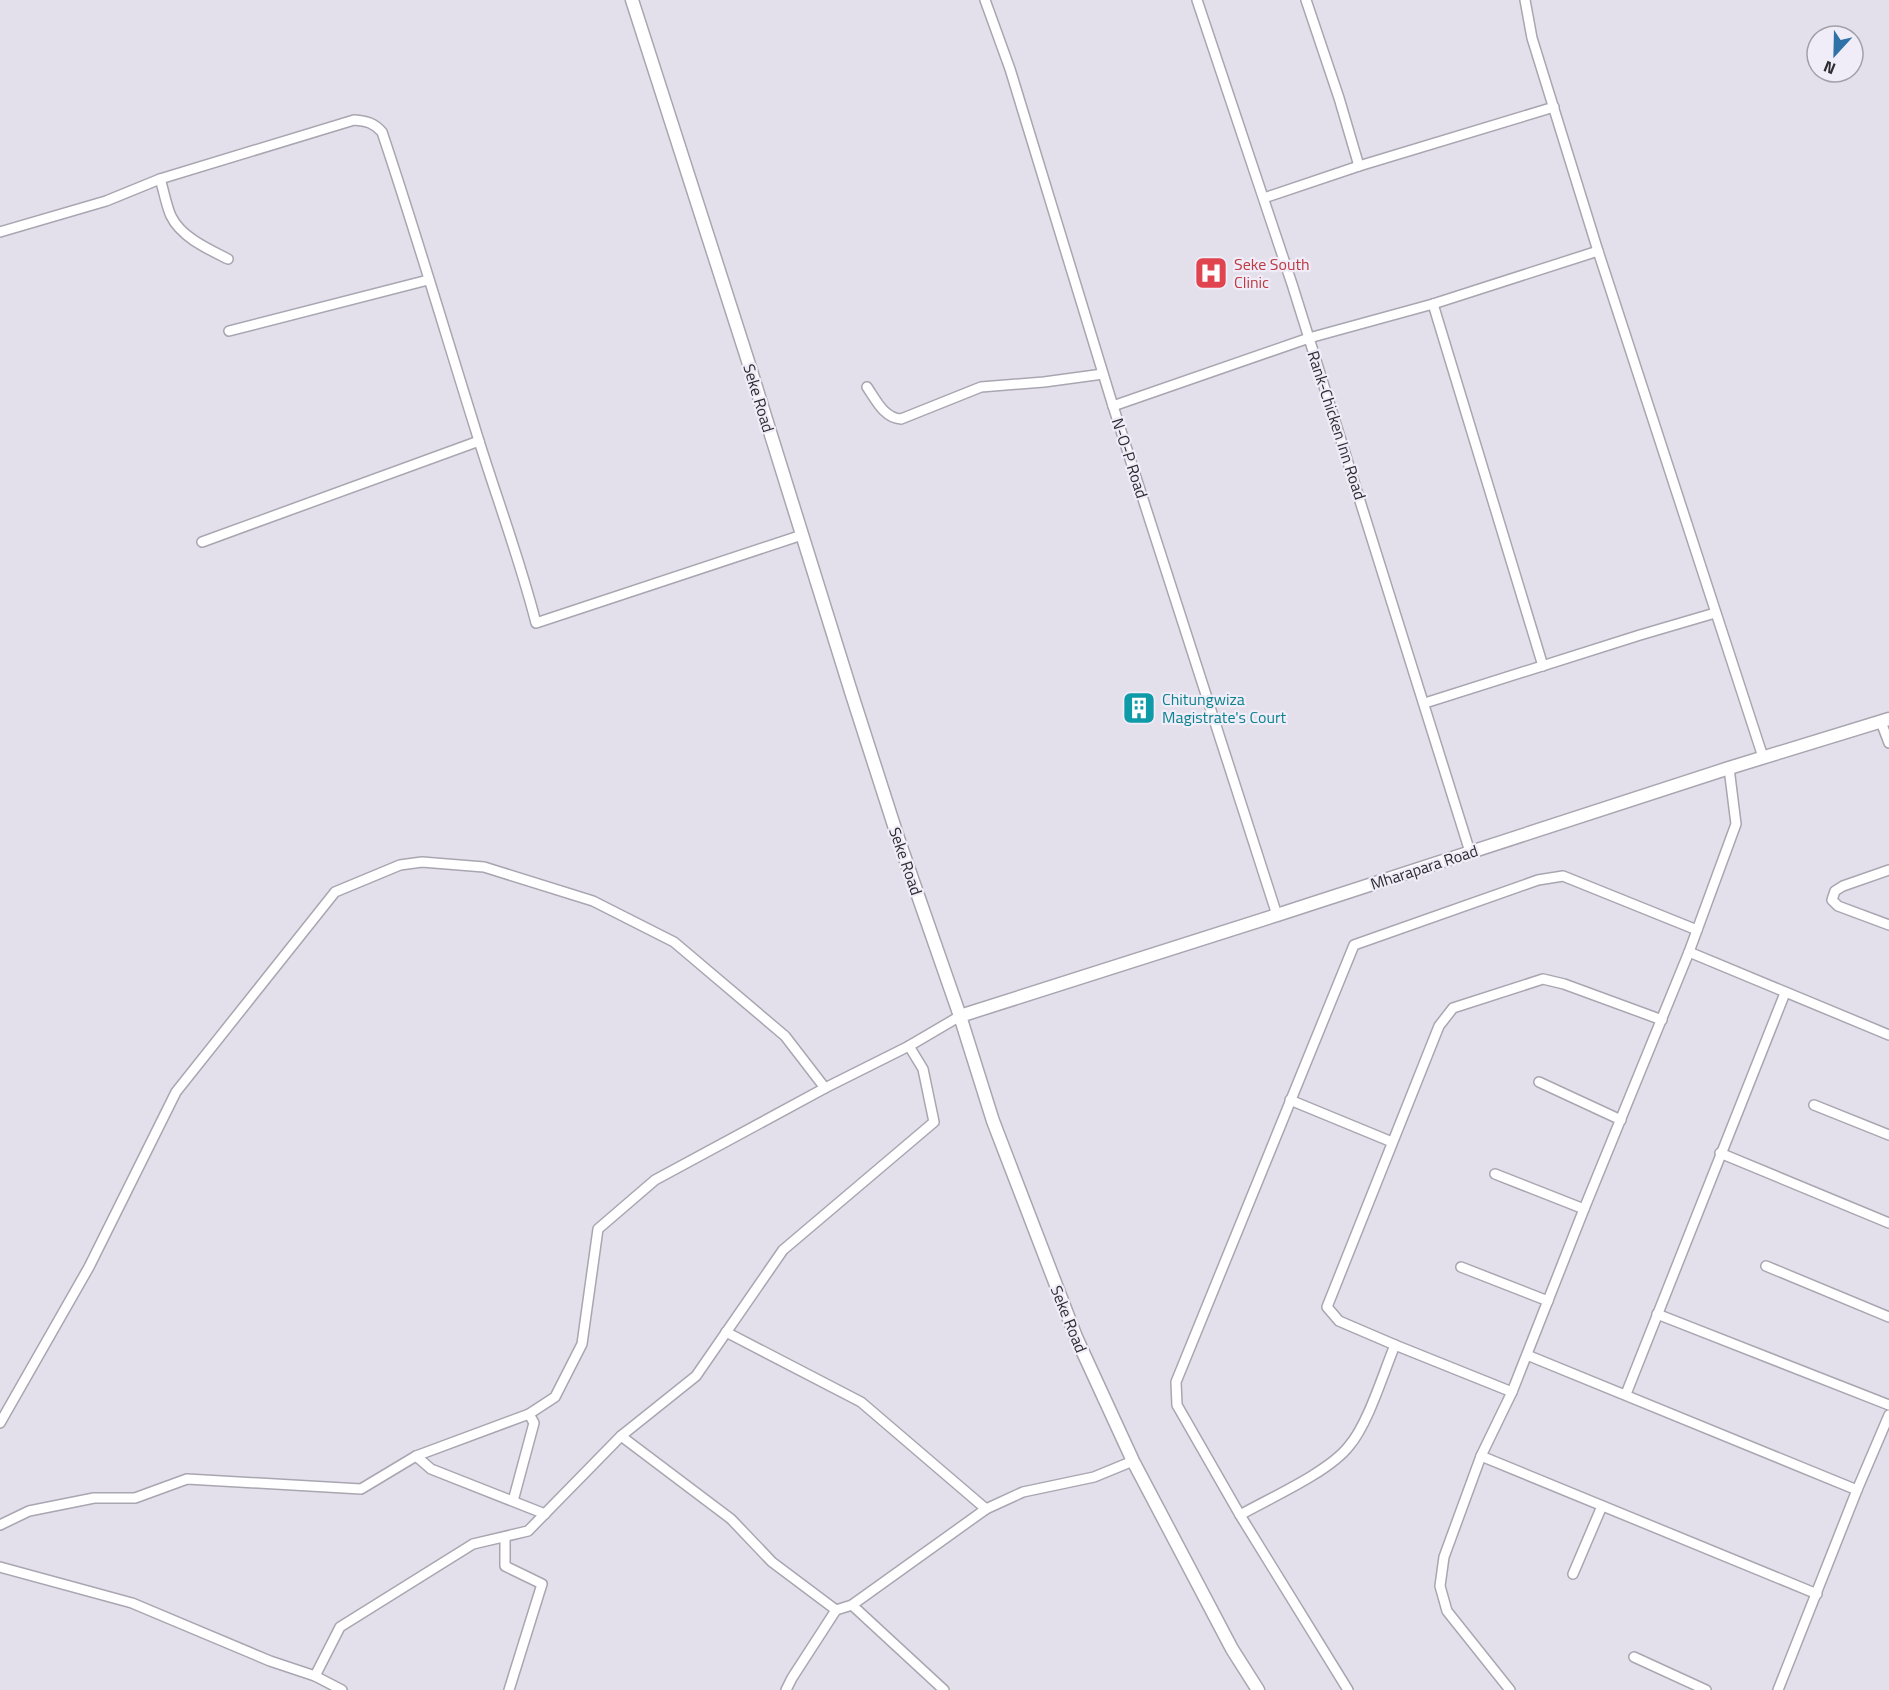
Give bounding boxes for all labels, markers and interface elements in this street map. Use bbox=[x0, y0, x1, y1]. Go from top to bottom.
north arrow bbox=[1805, 24, 1865, 84]
text: N bbox=[1820, 55, 1839, 81]
place label: Seke South Clinic bbox=[1234, 252, 1310, 294]
hospital icon: Seke South Clinic bbox=[1193, 255, 1229, 291]
street label: Rank-Chicken Inn Road bbox=[1302, 347, 1372, 503]
street label: Seke Road bbox=[737, 361, 781, 435]
street label: N-O-P Road bbox=[1106, 415, 1154, 501]
place label: Chitungwiza Magistrate's Court bbox=[1162, 687, 1287, 729]
building icon: Chitungwiza Magistrate's Court bbox=[1121, 690, 1157, 726]
street label: Seke Road bbox=[883, 824, 929, 898]
street label: Mharapara Road bbox=[1367, 838, 1481, 896]
street label: Seke Road bbox=[1045, 1282, 1093, 1356]

